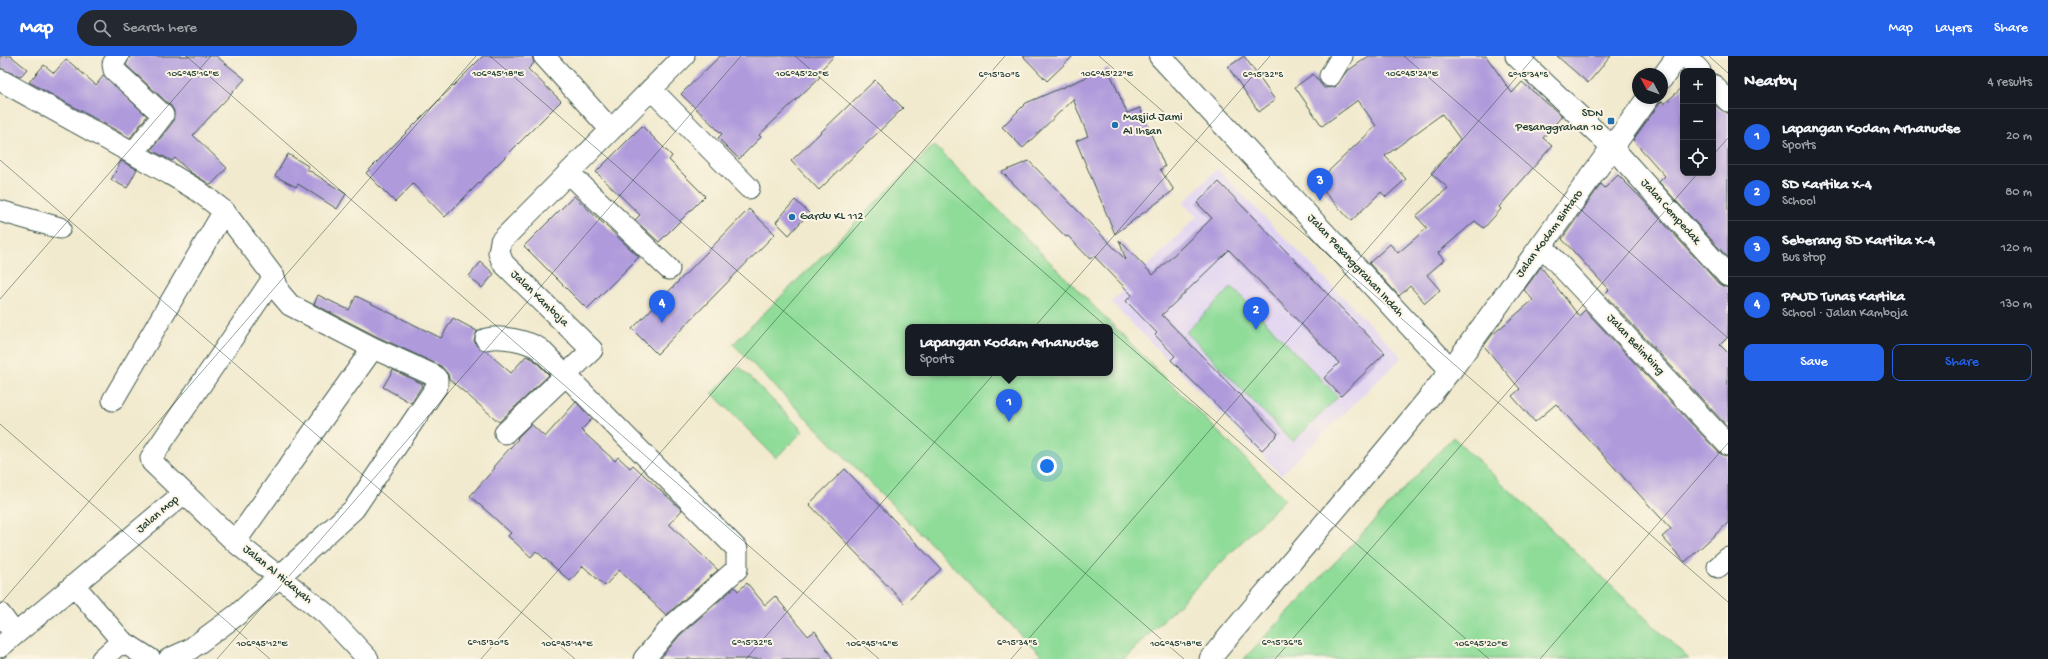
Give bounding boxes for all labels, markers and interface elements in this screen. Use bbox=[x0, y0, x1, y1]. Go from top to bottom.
search box bbox=[77, 10, 357, 46]
text: Map bbox=[20, 17, 53, 40]
icon: search bbox=[91, 17, 113, 39]
text: Search here bbox=[123, 19, 197, 37]
text: Map bbox=[1889, 20, 1913, 37]
text: Layers bbox=[1935, 20, 1972, 37]
text: Share bbox=[1994, 20, 2028, 37]
text: 106°45'16"E bbox=[166, 68, 219, 80]
text: 106°45'18"E bbox=[471, 68, 525, 80]
text: 106°45'20"E bbox=[775, 68, 829, 80]
text: 106°45'22"E bbox=[1080, 68, 1134, 80]
text: 106°45'24"E bbox=[1385, 68, 1439, 80]
north arrow bbox=[1632, 68, 1668, 104]
map controls bbox=[1680, 68, 1716, 176]
button: + bbox=[1680, 68, 1716, 104]
text: 6°15'30"S bbox=[978, 69, 1020, 81]
text: 6°15'32"S bbox=[1243, 69, 1284, 81]
text: 6°15'34"S bbox=[1508, 69, 1548, 81]
text: Nearby bbox=[1744, 72, 1797, 92]
text: 4 results bbox=[1988, 75, 2032, 90]
button: − bbox=[1680, 104, 1716, 140]
place label: SDN Pesanggrahan 10 bbox=[1515, 107, 1603, 135]
place label: Masjid Jami Al Ihsan bbox=[1123, 111, 1183, 139]
marker: SDN Pesanggrahan 10 bbox=[1606, 116, 1616, 126]
marker: Masjid Jami Al Ihsan bbox=[1110, 120, 1120, 130]
text: Lapangan Kodam Arhanudse bbox=[1782, 120, 1960, 138]
text: 1 bbox=[1754, 129, 1760, 144]
text: 20 m bbox=[2006, 129, 2032, 144]
text: Sports bbox=[1782, 138, 1816, 153]
button: locate bbox=[1680, 140, 1716, 176]
pin: 3 bbox=[1307, 168, 1333, 201]
street label: Jalan Cempedak bbox=[1637, 176, 1704, 249]
text: SD Kartika X-4 bbox=[1782, 176, 1872, 194]
text: 2 bbox=[1754, 185, 1760, 200]
text: 80 m bbox=[2005, 185, 2032, 200]
street label: Jalan Kodam Bintaro bbox=[1513, 187, 1587, 281]
text: School bbox=[1782, 194, 1816, 209]
place label: Gardu KL 112 bbox=[800, 210, 864, 224]
marker: Gardu KL 112 bbox=[787, 212, 797, 222]
street label: Jalan Pesanggrahan Indah bbox=[1304, 212, 1407, 321]
text: Seberang SD Kartika X-4 bbox=[1782, 232, 1935, 250]
text: 3 bbox=[1754, 241, 1760, 256]
text: 120 m bbox=[2001, 241, 2032, 256]
text: Bus stop bbox=[1782, 250, 1826, 265]
street label: Jalan Kamboja bbox=[507, 268, 571, 330]
text: PAUD Tunas Kartika bbox=[1782, 288, 1905, 306]
pin: 4 bbox=[649, 290, 675, 323]
pin: 2 bbox=[1243, 297, 1269, 330]
text: 4 bbox=[1754, 297, 1760, 312]
text: 130 m bbox=[2000, 297, 2032, 312]
text: School · Jalan Kamboja bbox=[1782, 306, 1908, 321]
street label: Jalan Belimbing bbox=[1603, 312, 1667, 379]
popup bbox=[905, 324, 1113, 376]
text: Lapangan Kodam Arhanudse bbox=[920, 334, 1098, 352]
button: Save bbox=[1744, 344, 1884, 381]
button: Share bbox=[1892, 344, 2032, 381]
text: Sports bbox=[920, 352, 954, 367]
pin: 1 bbox=[996, 389, 1022, 422]
your location bbox=[1037, 456, 1057, 476]
street label: Jalan Mop bbox=[134, 493, 182, 537]
street label: Jalan Al Hidayah bbox=[239, 543, 315, 608]
text: 6°15'30"S bbox=[467, 637, 509, 649]
text: 6°15'32"S bbox=[732, 637, 773, 649]
text: 6°15'34"S bbox=[997, 637, 1037, 649]
text: 6°15'36"S bbox=[1262, 637, 1303, 649]
text: 106°45'12"E bbox=[235, 638, 288, 650]
text: 106°45'14"E bbox=[541, 638, 593, 650]
text: 106°45'16"E bbox=[845, 638, 898, 650]
text: 106°45'18"E bbox=[1149, 638, 1203, 650]
text: 106°45'20"E bbox=[1454, 638, 1508, 650]

